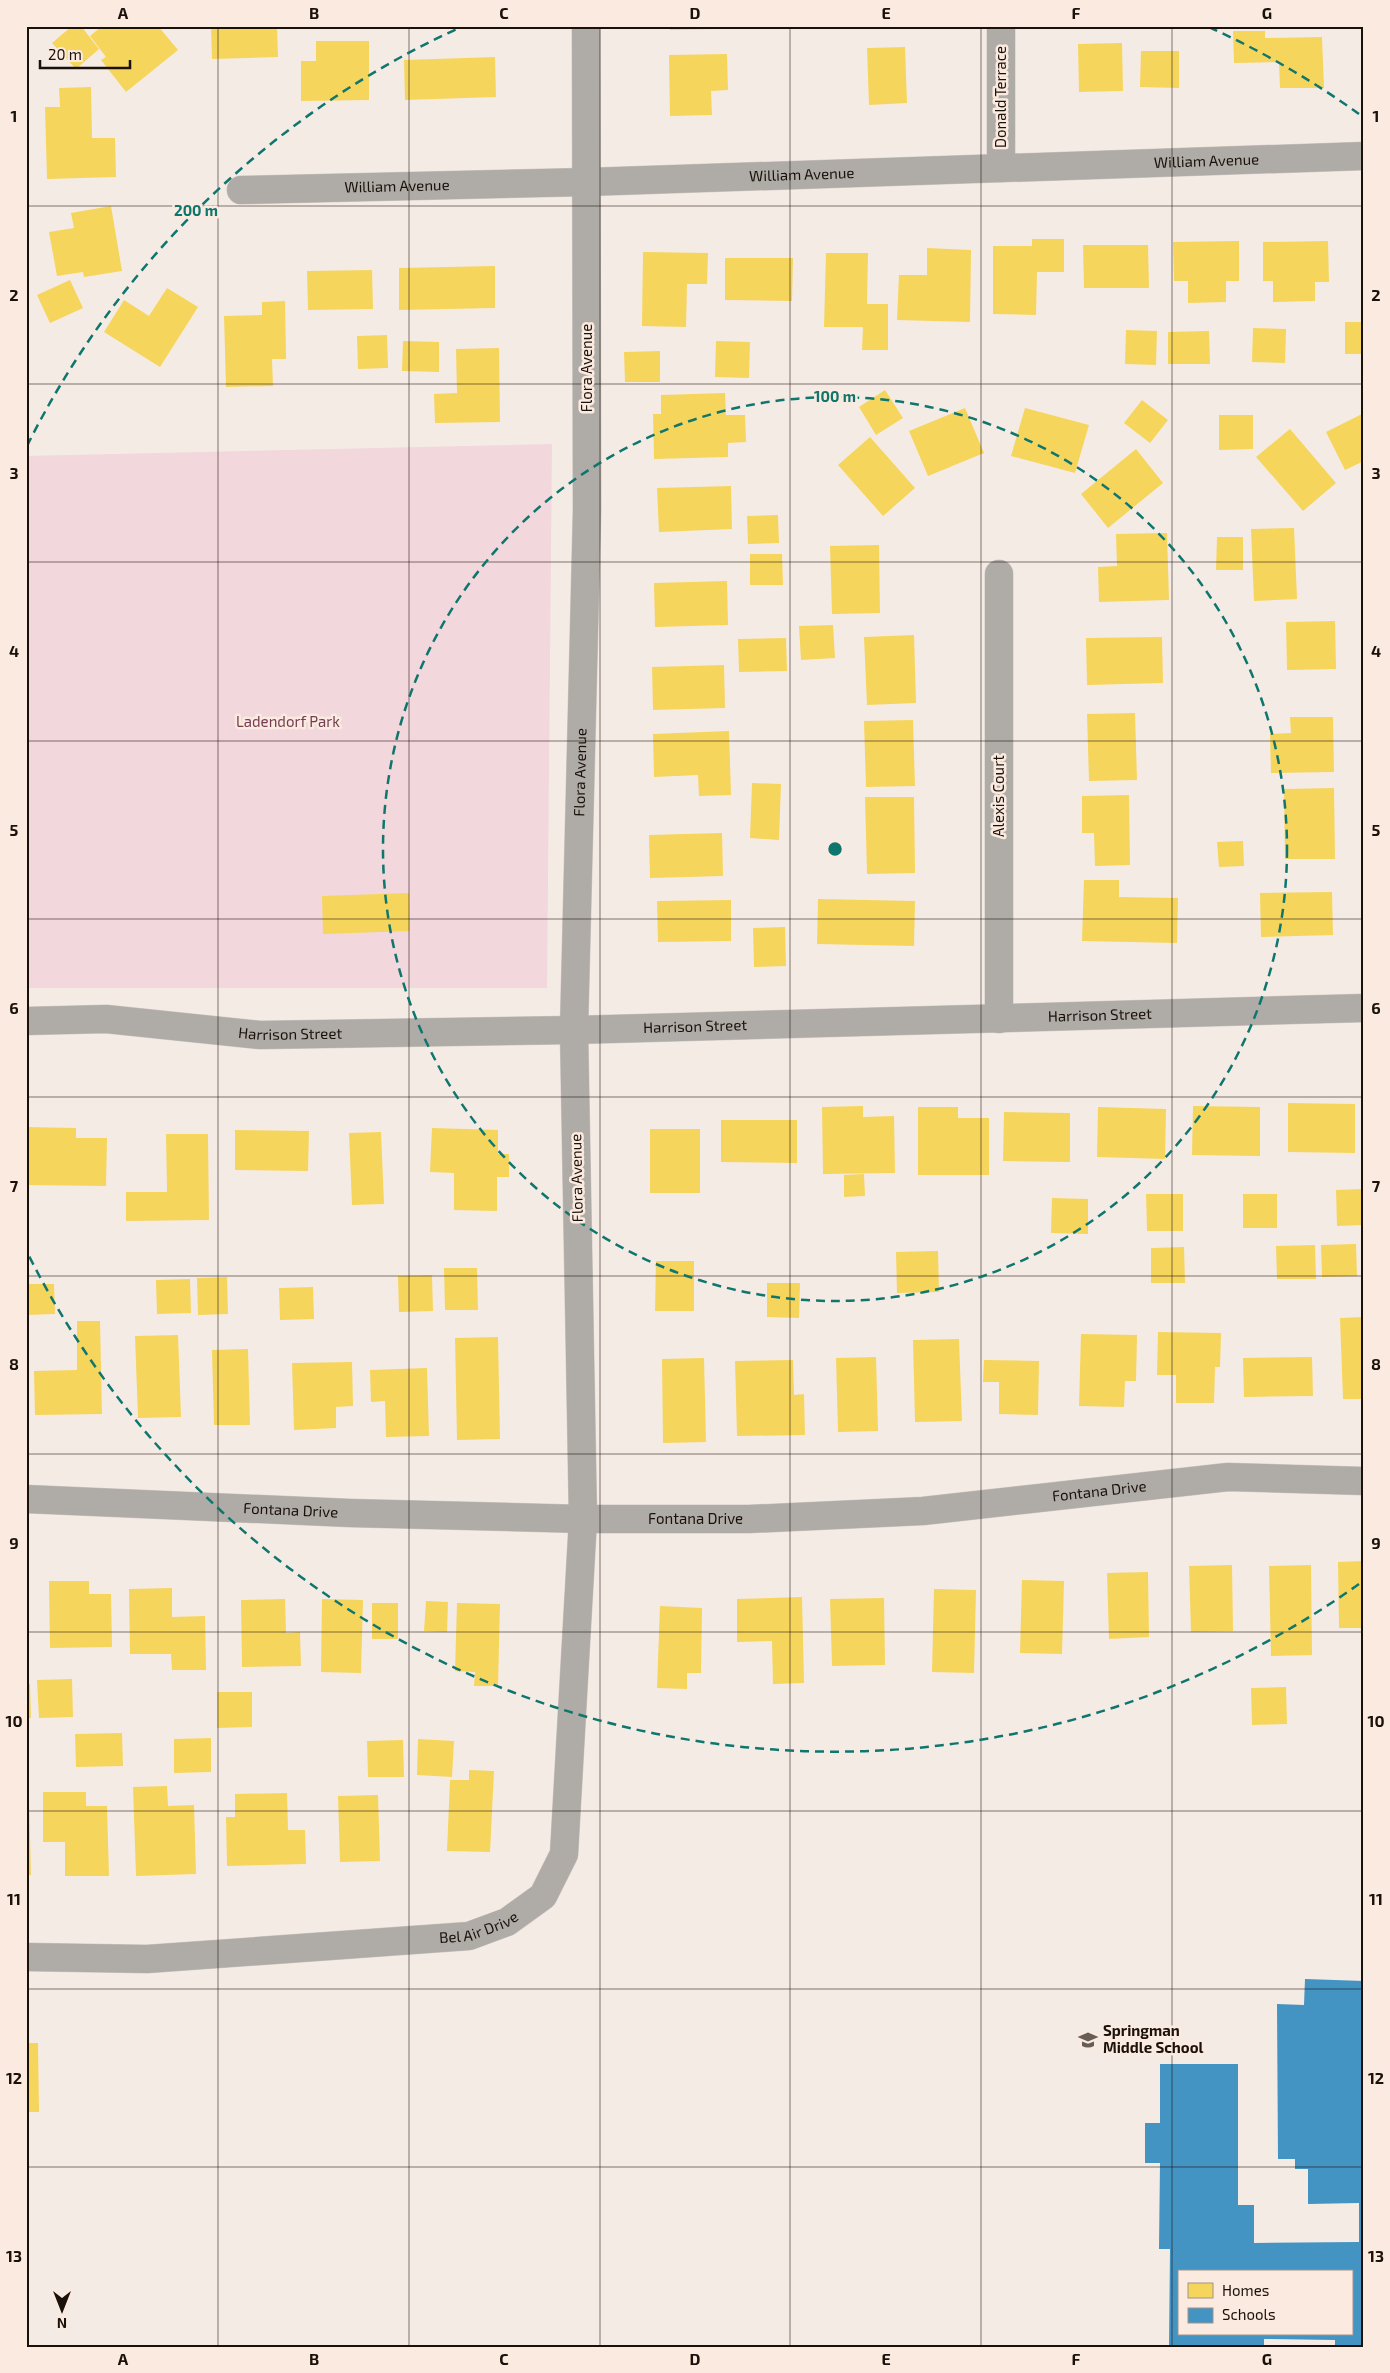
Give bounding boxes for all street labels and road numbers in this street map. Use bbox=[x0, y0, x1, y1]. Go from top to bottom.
street label: Donald Terrace bbox=[991, 46, 1009, 148]
street label: William Avenue bbox=[1154, 150, 1259, 171]
street label: William Avenue bbox=[749, 163, 855, 185]
street label: William Avenue bbox=[344, 175, 450, 196]
street label: Flora Avenue bbox=[577, 324, 595, 412]
street label: Flora Avenue bbox=[569, 728, 590, 817]
street label: Alexis Court bbox=[989, 755, 1007, 837]
street label: Harrison Street bbox=[1048, 1004, 1152, 1025]
street label: Harrison Street bbox=[643, 1015, 748, 1036]
street label: Harrison Street bbox=[237, 1023, 343, 1043]
street label: Flora Avenue bbox=[566, 1134, 586, 1222]
street label: Fontana Drive bbox=[1051, 1476, 1147, 1505]
street label: Fontana Drive bbox=[243, 1498, 339, 1520]
street label: Fontana Drive bbox=[648, 1509, 743, 1527]
street label: Bel Air Drive bbox=[438, 1907, 521, 1946]

